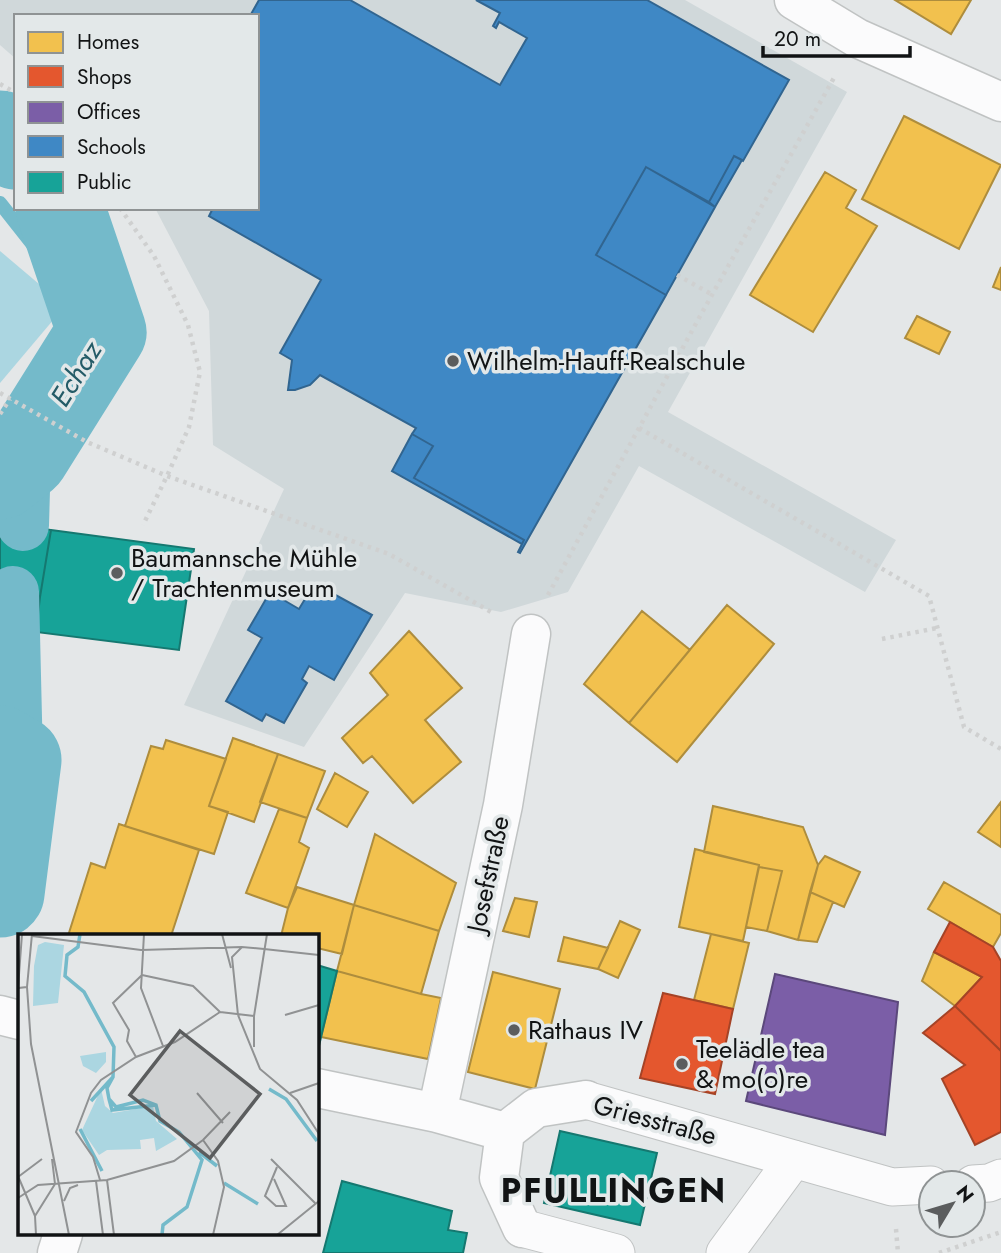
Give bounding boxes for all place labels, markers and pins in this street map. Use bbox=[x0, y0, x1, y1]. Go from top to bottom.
place label: Wilhelm-Hauff-Realschule bbox=[467, 342, 745, 380]
marker: Wilhelm-Hauff-Realschule bbox=[445, 353, 461, 369]
place label: Baumannsche Mühle / Trachtenmuseum bbox=[131, 539, 357, 607]
marker: Baumannsche Mühle / Trachtenmuseum bbox=[109, 565, 125, 581]
place label: Rathaus IV bbox=[528, 1011, 644, 1049]
marker: Rathaus IV bbox=[506, 1022, 522, 1038]
place label: Teelädle tea & mo(o)re bbox=[696, 1030, 825, 1098]
marker: Teelädle tea & mo(o)re bbox=[674, 1056, 690, 1072]

